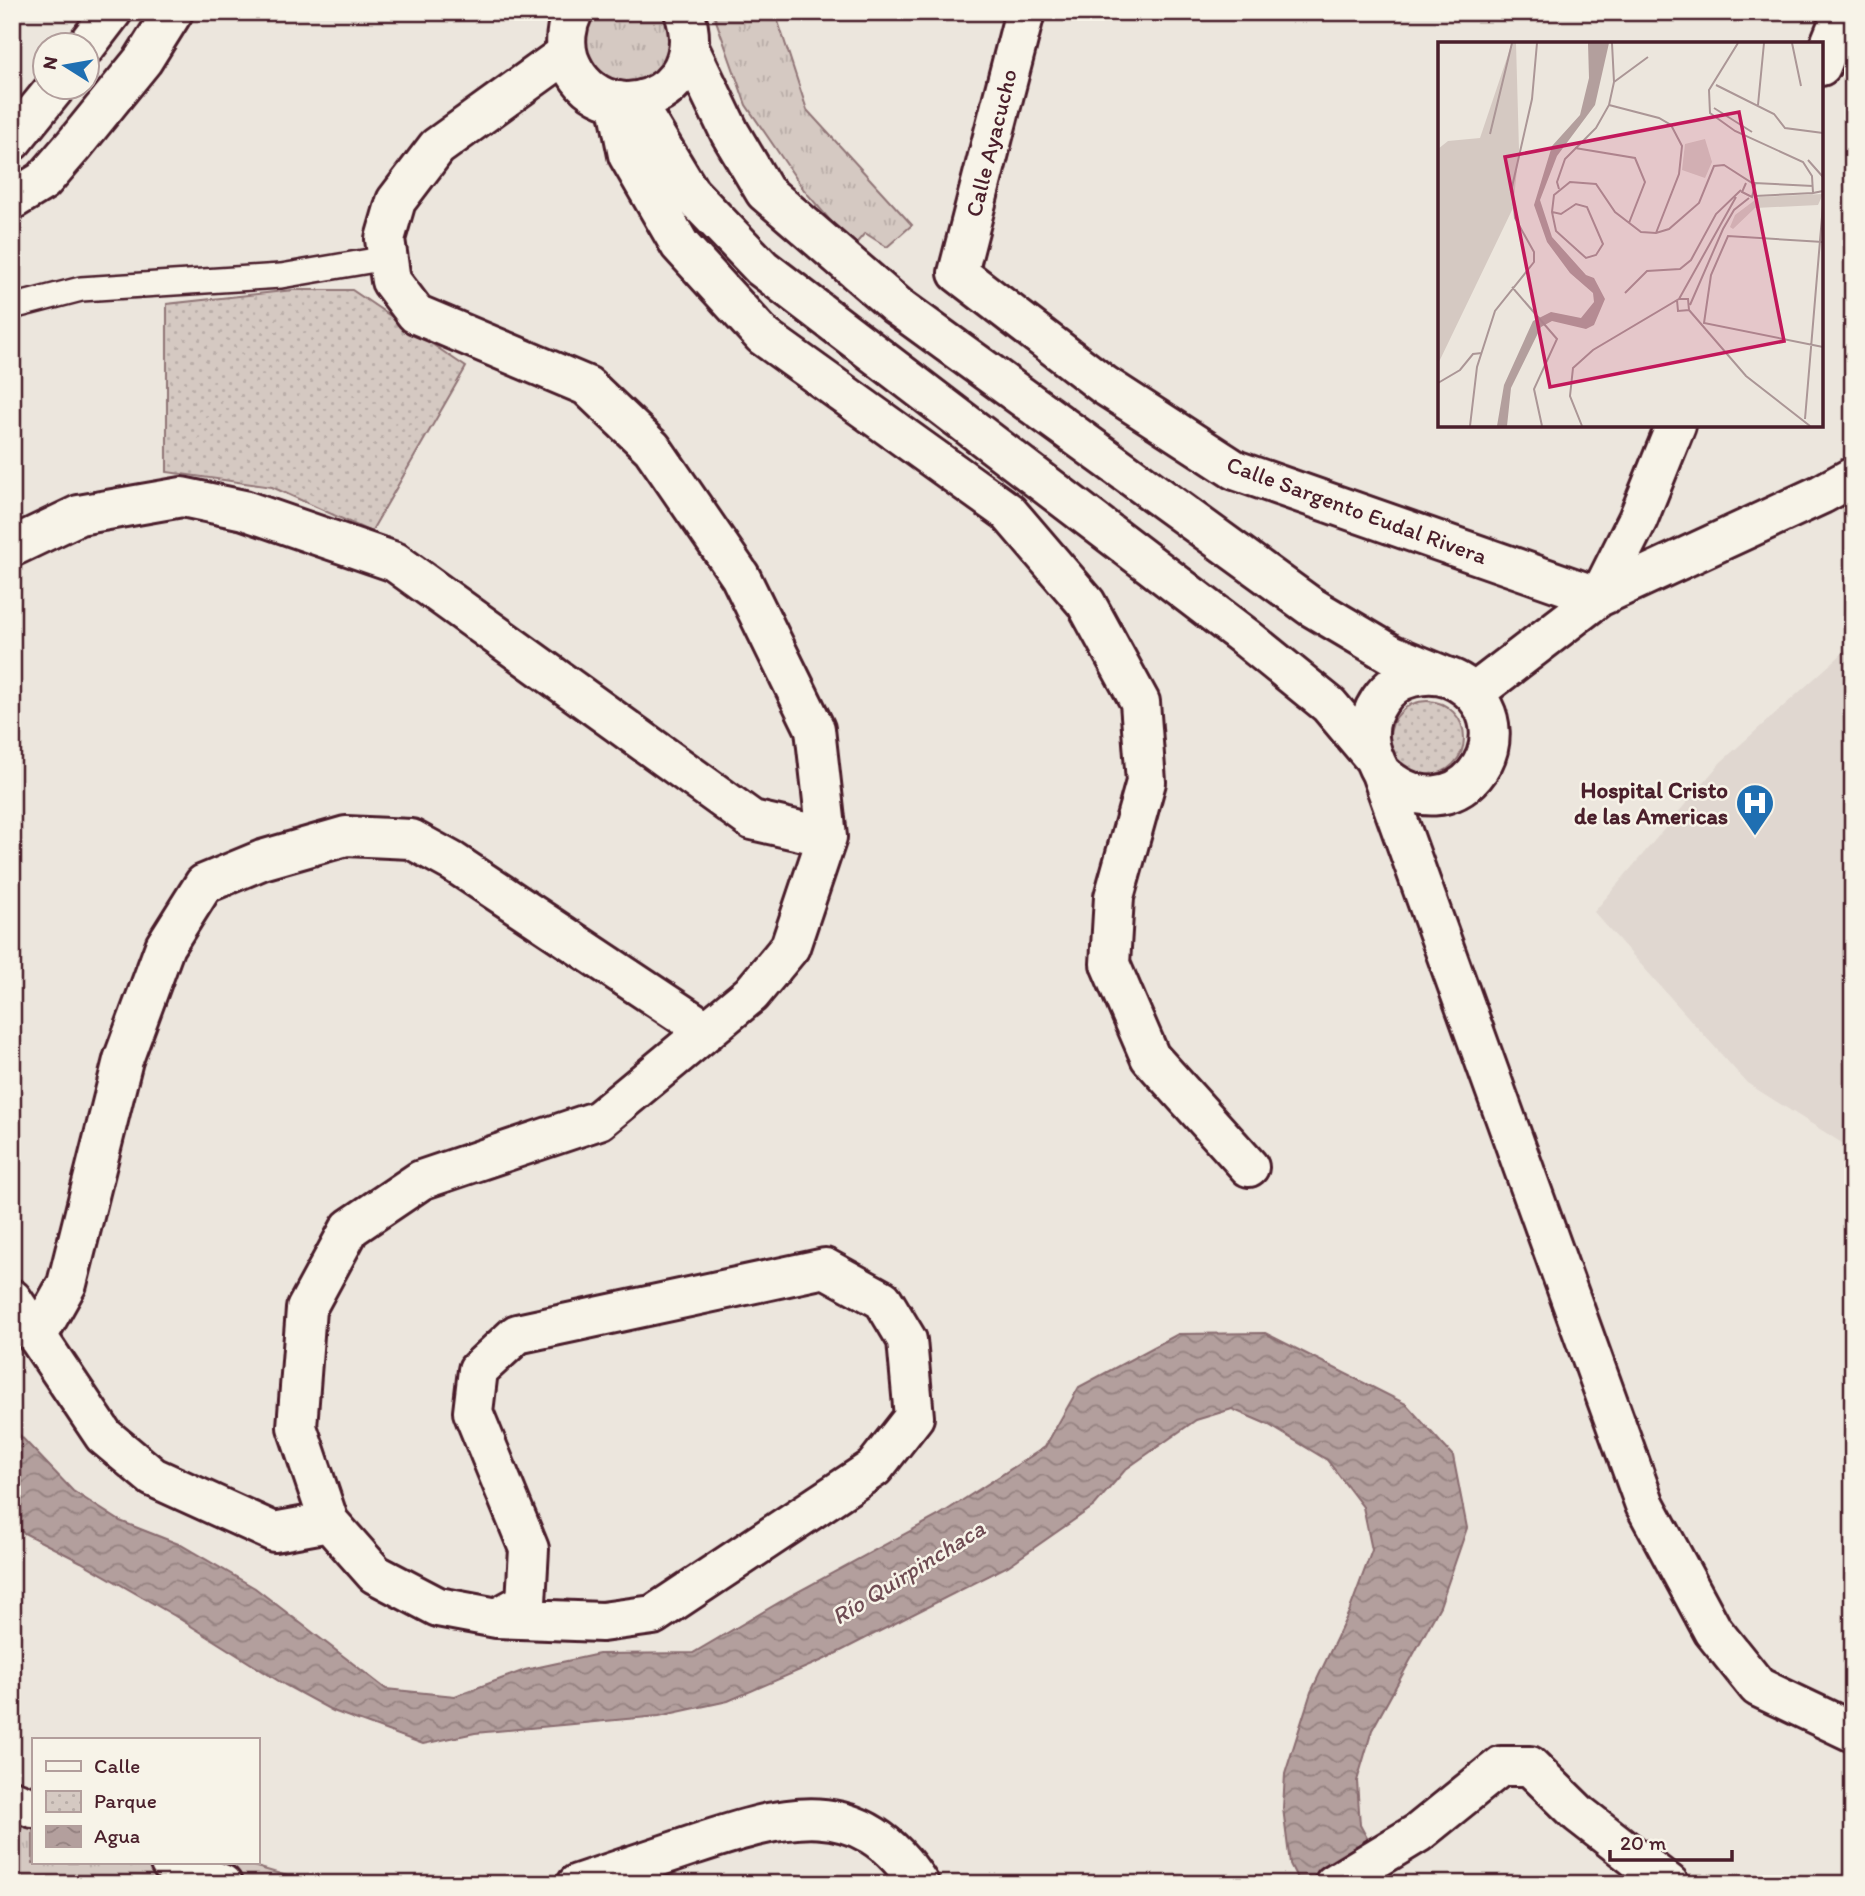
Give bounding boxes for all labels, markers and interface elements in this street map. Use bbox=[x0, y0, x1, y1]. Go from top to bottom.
north arrow bbox=[32, 32, 102, 102]
inset map bbox=[1438, 42, 1823, 427]
text: N bbox=[37, 54, 62, 71]
street label: Calle Ayacucho bbox=[959, 66, 1023, 220]
street label: Calle Sargento Eudal Rivera bbox=[1223, 450, 1491, 570]
place label: Hospital Cristo de las Americas bbox=[1574, 776, 1728, 830]
hospital icon: Hospital Cristo de las Americas bbox=[1734, 782, 1776, 837]
water label: Río Quirpinchaca bbox=[826, 1513, 990, 1631]
legend bbox=[32, 1738, 259, 1864]
text: Calle bbox=[94, 1753, 140, 1778]
text: Parque bbox=[94, 1788, 157, 1813]
scale bar bbox=[1610, 1819, 1732, 1863]
text: Agua bbox=[94, 1823, 140, 1848]
text: 20 m bbox=[1620, 1830, 1667, 1855]

